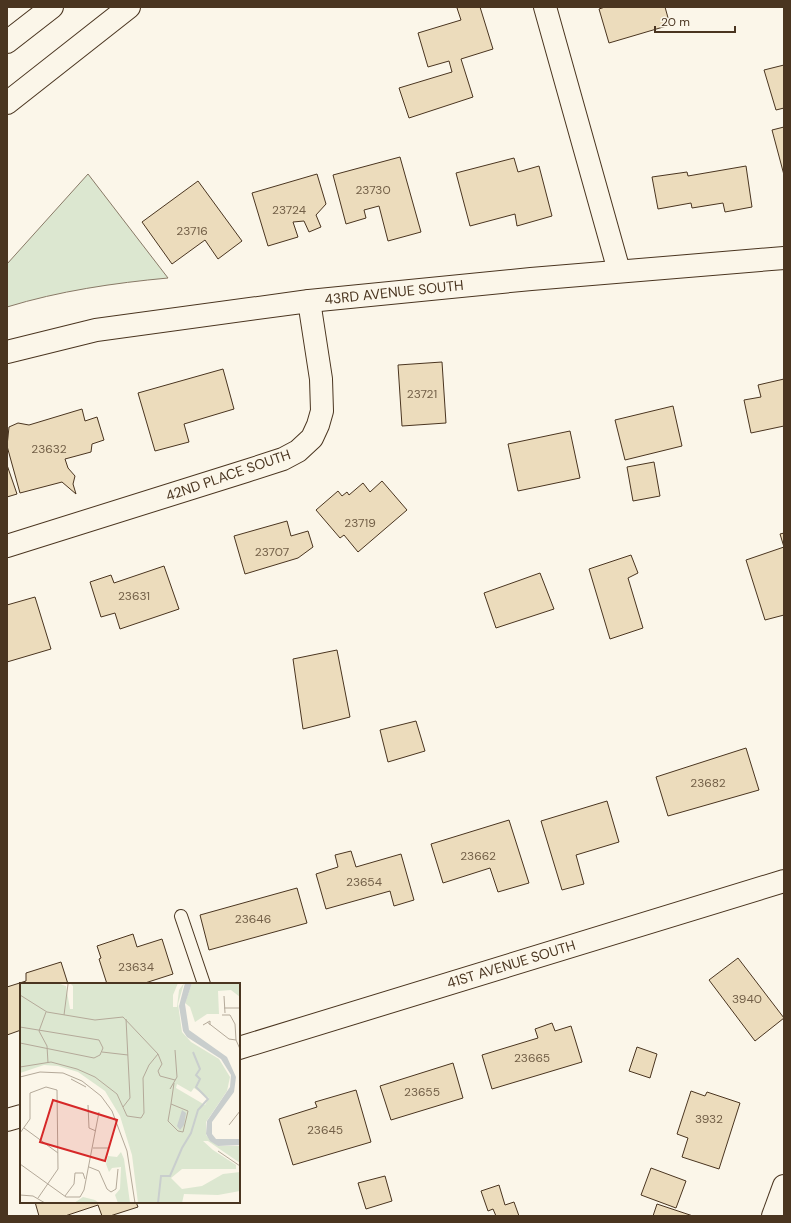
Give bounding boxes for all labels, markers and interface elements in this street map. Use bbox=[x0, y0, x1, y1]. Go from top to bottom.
scale bar bbox=[655, 8, 735, 34]
text: 20 m bbox=[661, 14, 690, 30]
house number: 23730 bbox=[355, 182, 391, 198]
house number: 23724 bbox=[272, 202, 306, 218]
house number: 23716 bbox=[176, 223, 208, 239]
street label: 43RD AVENUE SOUTH bbox=[324, 276, 464, 308]
house number: 23721 bbox=[407, 386, 437, 402]
house number: 23632 bbox=[31, 441, 67, 457]
street label: 42ND PLACE SOUTH bbox=[163, 445, 293, 505]
house number: 23719 bbox=[344, 515, 376, 531]
house number: 23707 bbox=[255, 544, 289, 560]
house number: 23631 bbox=[118, 588, 150, 604]
house number: 23682 bbox=[690, 775, 726, 791]
house number: 23662 bbox=[460, 848, 496, 864]
house number: 23654 bbox=[346, 874, 382, 890]
house number: 23646 bbox=[235, 911, 271, 927]
street label: 41ST AVENUE SOUTH bbox=[445, 936, 577, 992]
house number: 23634 bbox=[118, 959, 154, 975]
inset map bbox=[20, 983, 240, 1203]
house number: 3940 bbox=[732, 991, 762, 1007]
house number: 23665 bbox=[514, 1050, 550, 1066]
house number: 23655 bbox=[404, 1084, 440, 1100]
house number: 3932 bbox=[695, 1111, 723, 1127]
house number: 23645 bbox=[307, 1122, 343, 1138]

